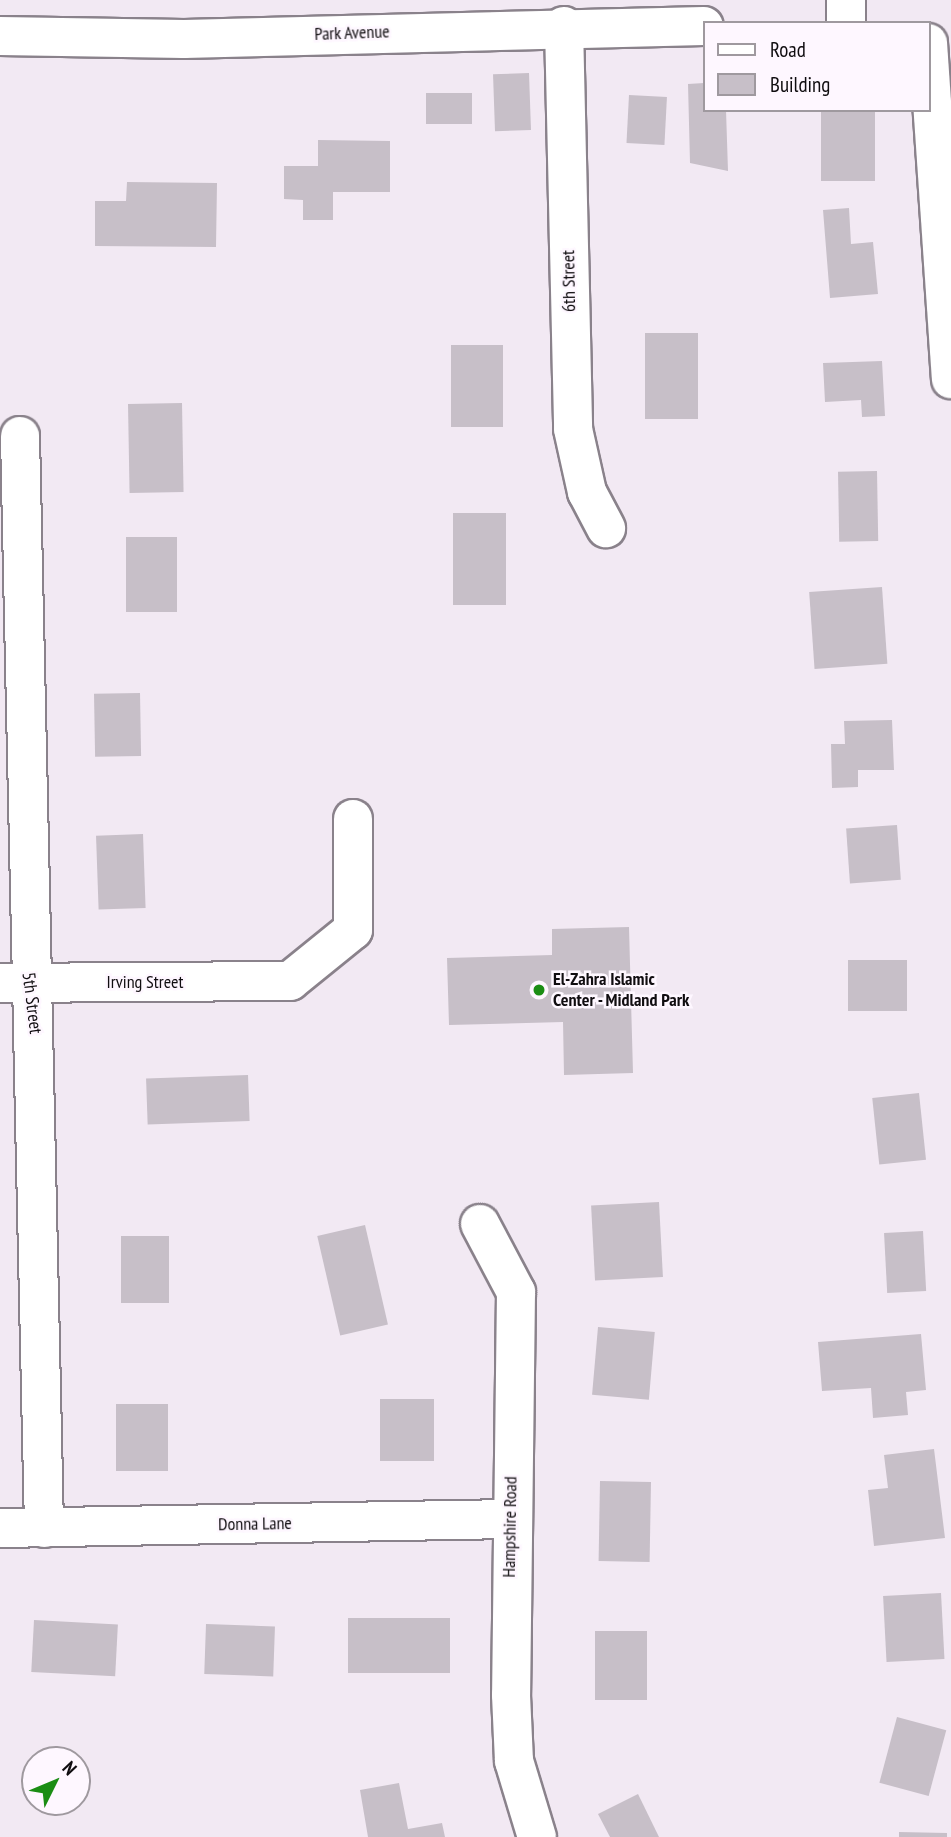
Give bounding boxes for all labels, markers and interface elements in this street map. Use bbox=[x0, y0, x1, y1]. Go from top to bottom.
street label: Park Avenue bbox=[314, 21, 390, 45]
legend bbox=[702, 21, 930, 112]
text: Road bbox=[770, 36, 806, 63]
text: Building bbox=[770, 71, 830, 98]
street label: 6th Street bbox=[558, 250, 580, 312]
place label: El-Zahra Islamic Center - Midland Park bbox=[553, 969, 691, 1012]
street label: 5th Street bbox=[17, 971, 47, 1035]
street label: Irving Street bbox=[107, 971, 183, 993]
marker: El-Zahra Islamic Center - Midland Park bbox=[531, 982, 547, 998]
street label: Hampshire Road bbox=[498, 1476, 522, 1578]
street label: Donna Lane bbox=[218, 1513, 292, 1535]
north arrow bbox=[21, 1746, 91, 1816]
text: N bbox=[58, 1756, 82, 1780]

